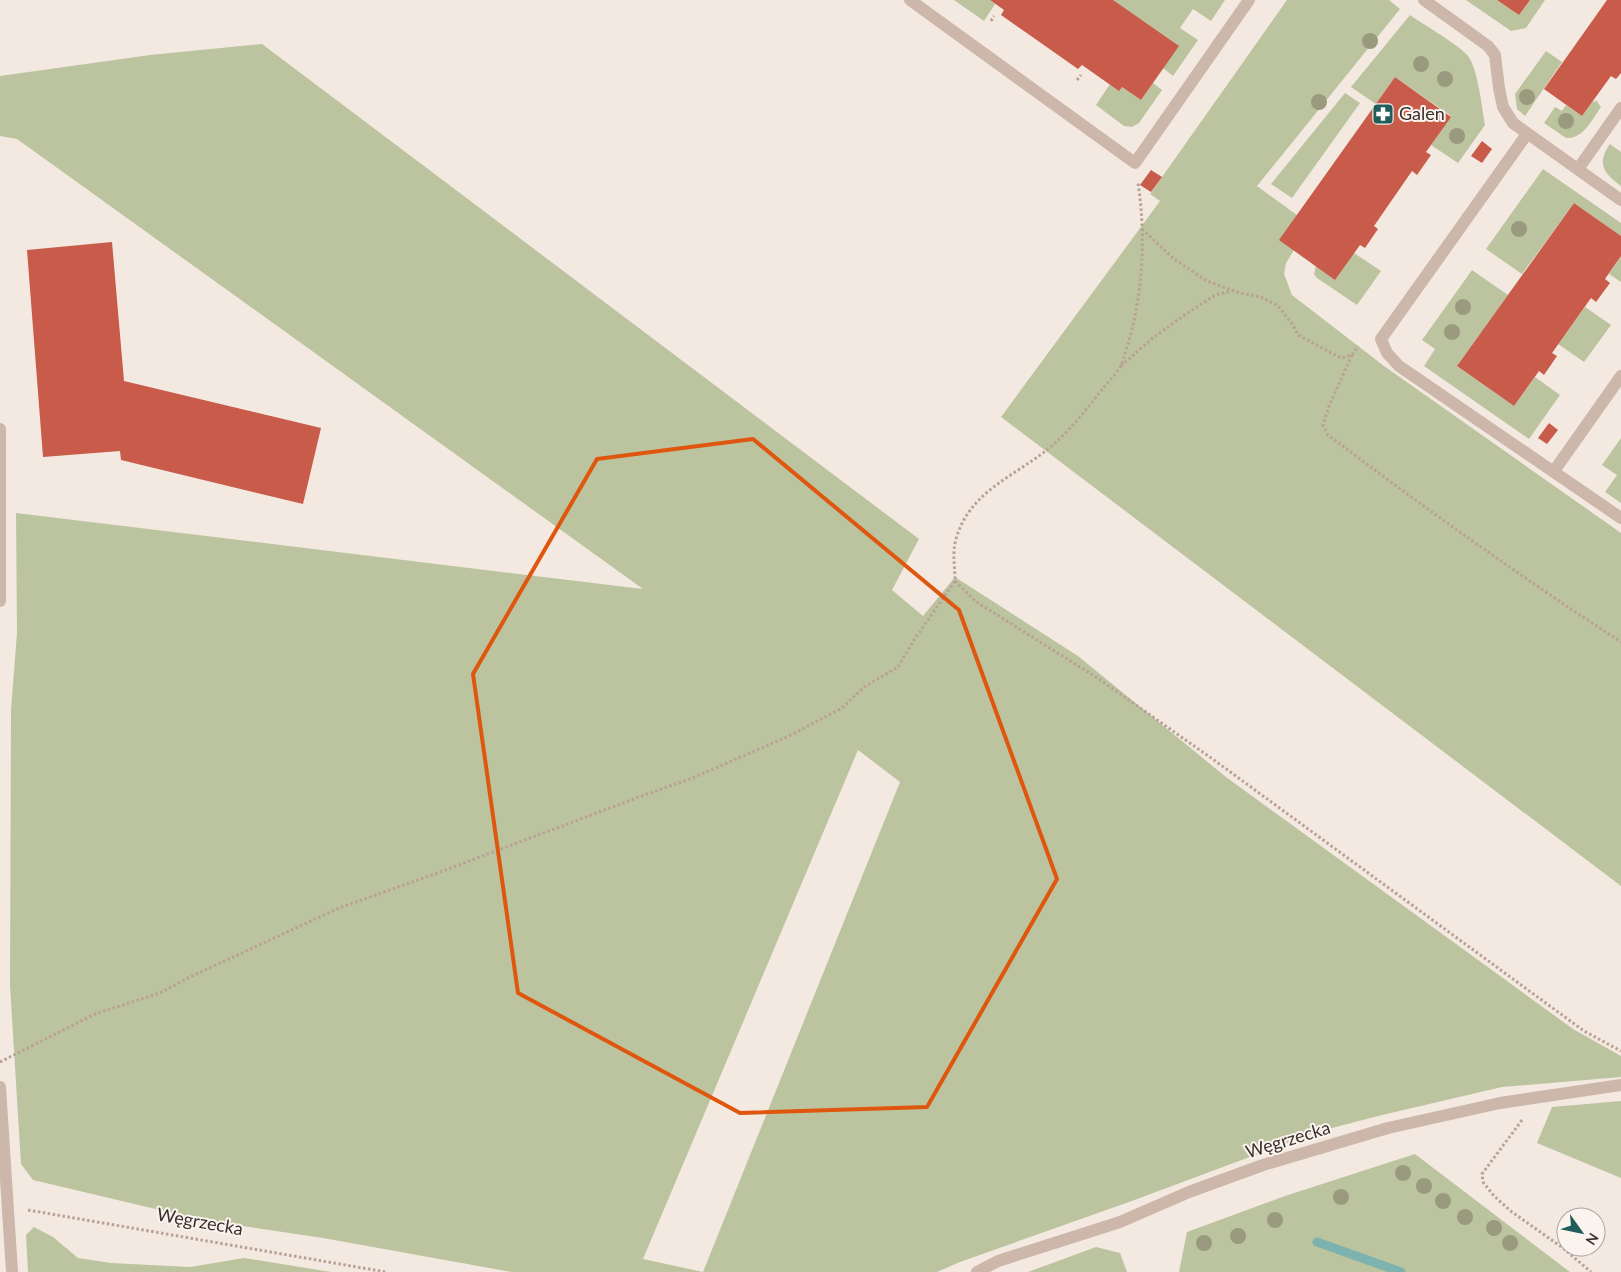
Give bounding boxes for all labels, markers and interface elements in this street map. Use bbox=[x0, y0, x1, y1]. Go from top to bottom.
pharmacy icon: Galen bbox=[1371, 102, 1395, 126]
place label: Galen bbox=[1399, 102, 1445, 124]
street label: Węgrzecka bbox=[1243, 1116, 1333, 1162]
street label: Węgrzecka bbox=[155, 1203, 245, 1239]
north arrow bbox=[1556, 1207, 1606, 1257]
text: N bbox=[1582, 1230, 1602, 1249]

